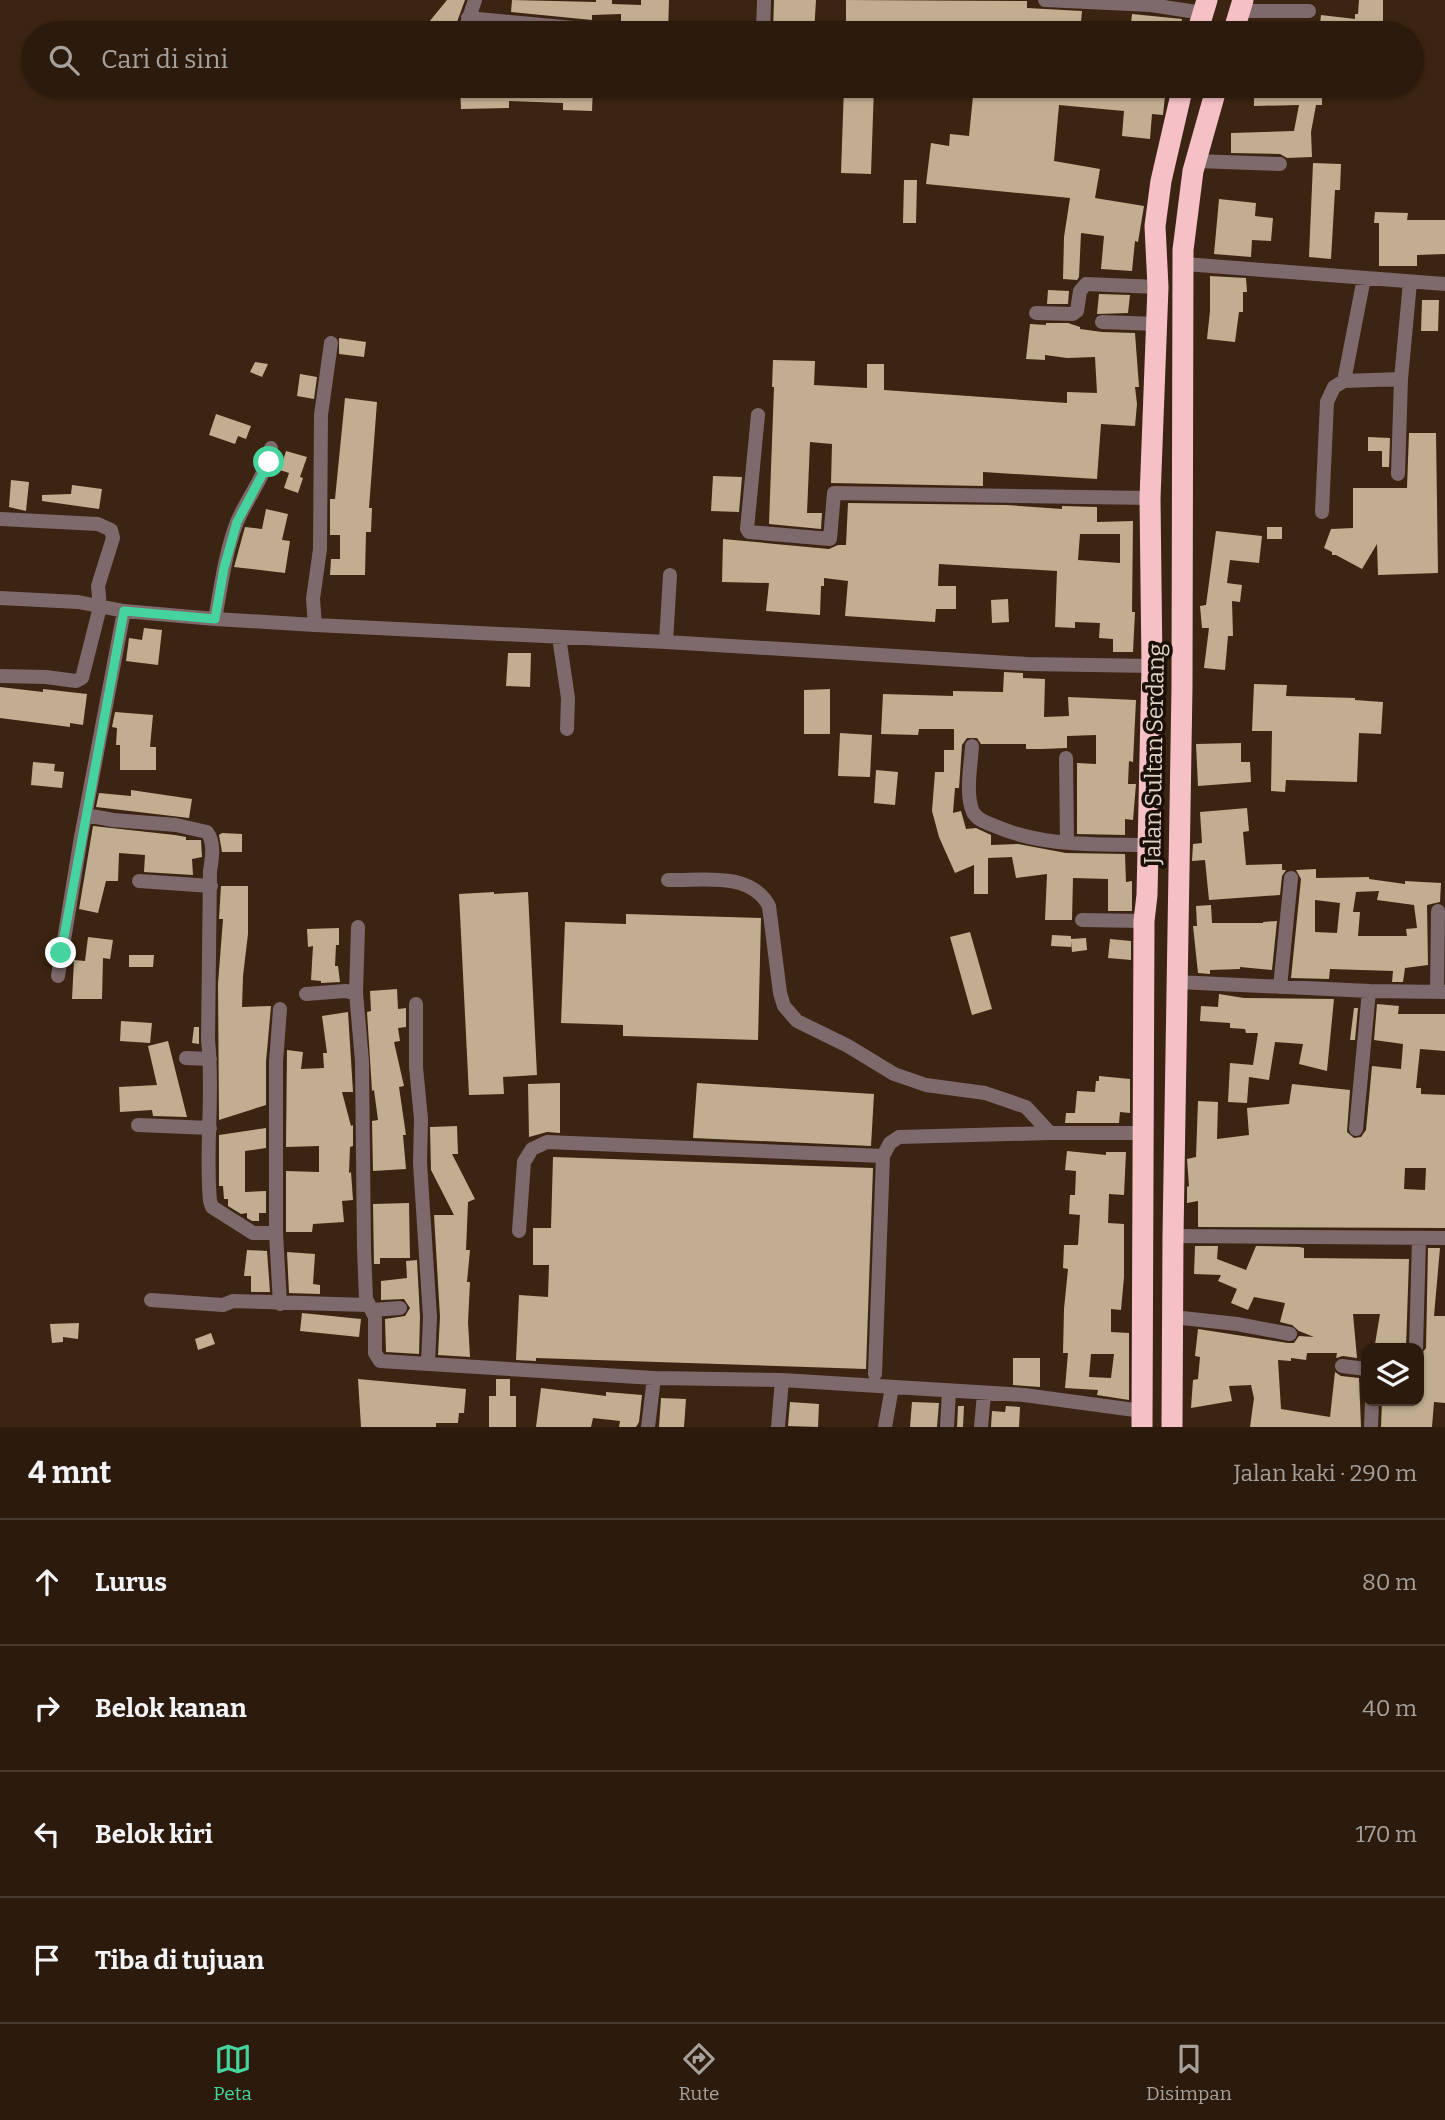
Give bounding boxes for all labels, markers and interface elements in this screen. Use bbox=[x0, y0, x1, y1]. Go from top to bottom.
search box bbox=[21, 21, 1424, 98]
icon: search bbox=[45, 41, 83, 79]
text: Cari di sini bbox=[101, 44, 228, 75]
route start bbox=[253, 446, 284, 477]
street label: Jalan Sultan Serdang bbox=[1138, 643, 1170, 866]
route end bbox=[45, 937, 76, 968]
map controls bbox=[1361, 1343, 1424, 1406]
button: layers bbox=[1361, 1343, 1424, 1406]
text: 4 mnt bbox=[28, 1455, 111, 1491]
text: Jalan kaki · 290 m bbox=[1233, 1459, 1417, 1487]
icon: ahead bbox=[28, 1563, 66, 1601]
text: Lurus bbox=[95, 1567, 167, 1598]
text: 80 m bbox=[1362, 1568, 1417, 1596]
icon: right bbox=[28, 1689, 66, 1727]
text: Belok kanan bbox=[95, 1693, 247, 1724]
text: 40 m bbox=[1362, 1694, 1417, 1722]
icon: left bbox=[28, 1815, 66, 1853]
text: Belok kiri bbox=[95, 1819, 213, 1850]
text: 170 m bbox=[1355, 1820, 1417, 1848]
icon: arrive bbox=[28, 1941, 66, 1979]
text: Tiba di tujuan bbox=[95, 1945, 264, 1976]
tab: Peta bbox=[213, 2040, 252, 2105]
tab: Rute bbox=[678, 2040, 719, 2105]
tab: Disimpan bbox=[1146, 2040, 1232, 2105]

